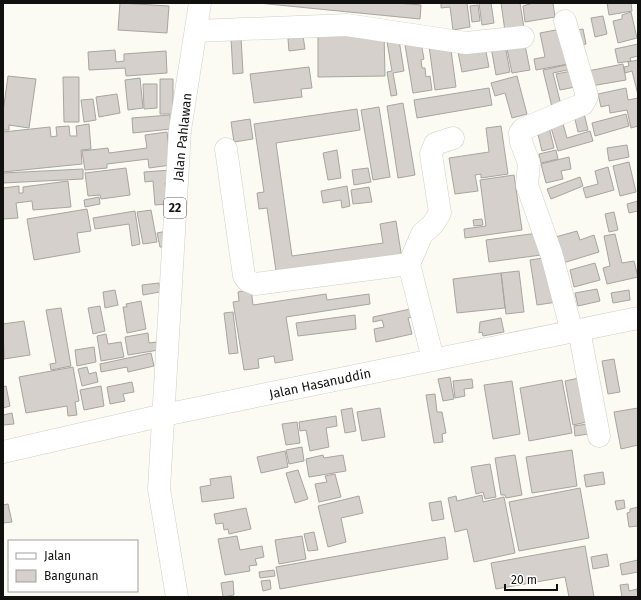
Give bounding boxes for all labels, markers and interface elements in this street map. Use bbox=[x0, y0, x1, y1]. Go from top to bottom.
street label: Jalan Pahlawan bbox=[170, 92, 195, 182]
road number: 22 bbox=[164, 198, 186, 218]
street label: Jalan Hasanuddin bbox=[268, 365, 372, 402]
legend bbox=[8, 540, 138, 592]
text: Jalan bbox=[44, 549, 71, 563]
scale bar bbox=[505, 566, 557, 592]
text: Bangunan bbox=[44, 569, 99, 583]
text: 20 m bbox=[511, 573, 537, 587]

